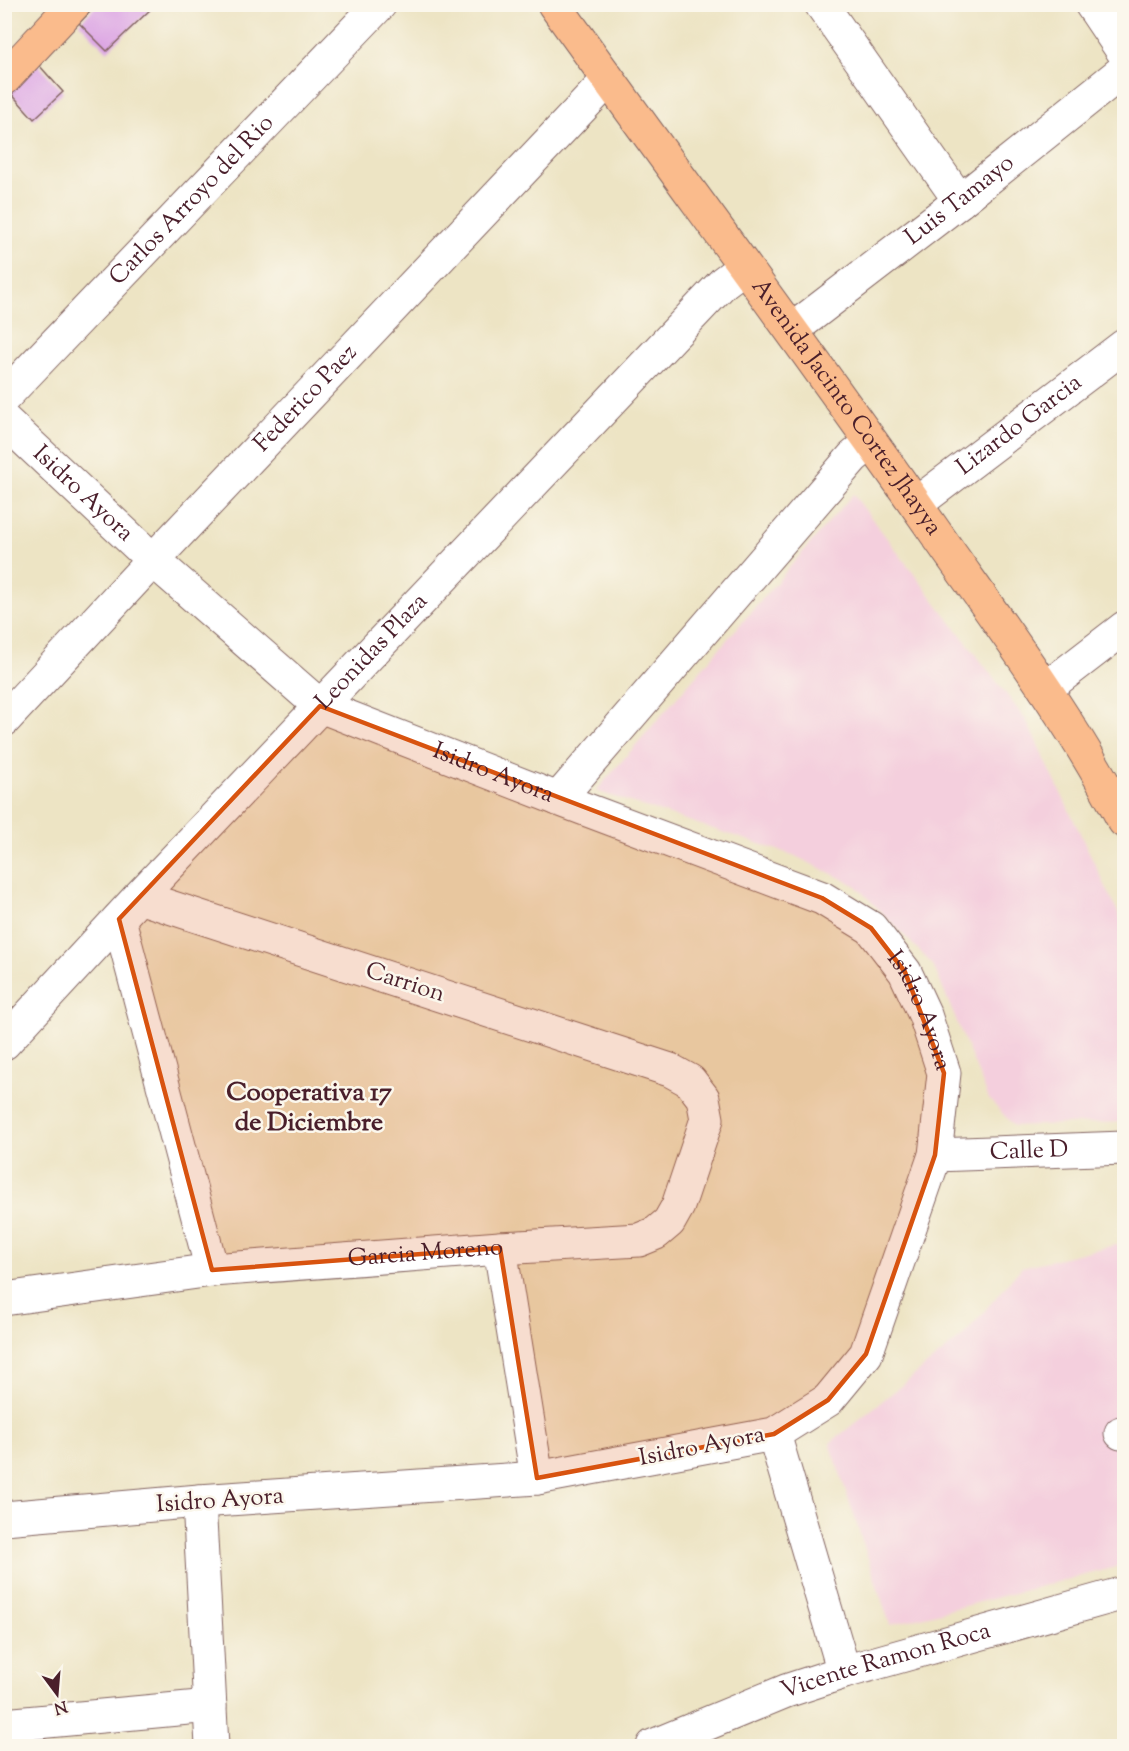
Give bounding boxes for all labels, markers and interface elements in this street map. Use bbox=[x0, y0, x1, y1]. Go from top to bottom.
street label: Carlos Arroyo del Rio bbox=[102, 107, 282, 294]
street label: Luis Tamayo bbox=[898, 147, 1022, 254]
street label: Avenida Jacinto Cortez Jhayya bbox=[742, 272, 950, 543]
street label: Federico Paez bbox=[246, 337, 366, 460]
street label: Lizardo Garcia bbox=[950, 367, 1089, 484]
street label: Isidro Ayora bbox=[25, 438, 141, 550]
street label: Leonidas Plaza bbox=[308, 586, 436, 718]
street label: Isidro Ayora bbox=[427, 735, 559, 813]
street label: Isidro Ayora bbox=[878, 944, 959, 1075]
street label: Carrion bbox=[361, 954, 449, 1012]
district label: Cooperativa 17 de Diciembre bbox=[226, 1075, 392, 1142]
street label: Calle D bbox=[989, 1133, 1069, 1170]
street label: Garcia Moreno bbox=[347, 1231, 504, 1277]
street label: Isidro Ayora bbox=[636, 1418, 768, 1476]
street label: Isidro Ayora bbox=[155, 1480, 285, 1522]
street label: Vicente Ramon Roca bbox=[776, 1614, 995, 1709]
north arrow bbox=[27, 1664, 87, 1724]
text: N bbox=[51, 1693, 70, 1719]

